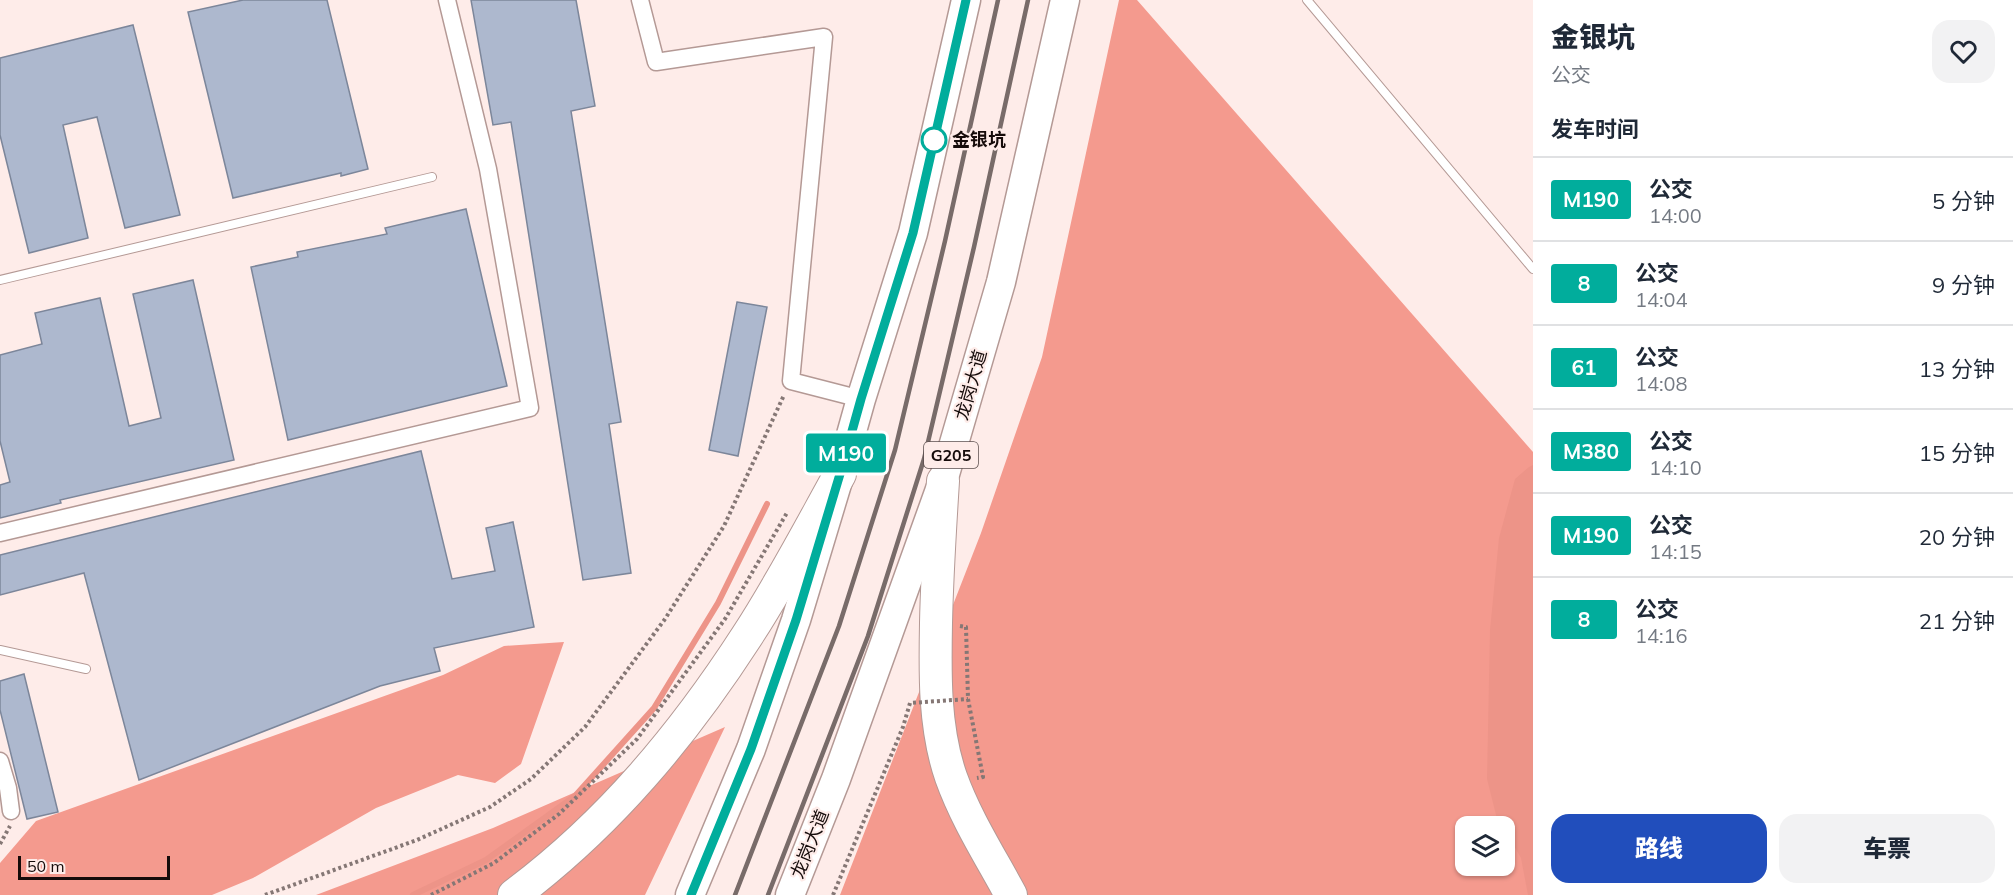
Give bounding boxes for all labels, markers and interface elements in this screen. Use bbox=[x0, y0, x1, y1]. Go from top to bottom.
text: 金银坑 bbox=[1551, 19, 1635, 54]
button: heart bbox=[1932, 20, 1995, 83]
text: 公交 bbox=[1551, 62, 1591, 87]
text: 发车时间 bbox=[1551, 115, 1639, 143]
marker: 金银坑 bbox=[921, 127, 947, 153]
place label: 金银坑 bbox=[952, 128, 1006, 151]
text: 公交 bbox=[1649, 175, 1693, 203]
text: M190 bbox=[1563, 186, 1619, 212]
text: 5 分钟 bbox=[1932, 187, 1995, 215]
text: 14:00 bbox=[1649, 203, 1702, 228]
text: 公交 bbox=[1635, 259, 1679, 287]
text: 8 bbox=[1578, 270, 1590, 296]
text: 9 分钟 bbox=[1932, 271, 1995, 299]
text: 14:04 bbox=[1635, 287, 1688, 312]
text: 公交 bbox=[1635, 343, 1679, 371]
street label: 龙岗大道 bbox=[950, 347, 991, 423]
text: 61 bbox=[1571, 354, 1597, 380]
text: 13 分钟 bbox=[1919, 355, 1995, 383]
text: 14:08 bbox=[1635, 371, 1688, 396]
text: 公交 bbox=[1649, 427, 1693, 455]
line badge: M190 bbox=[804, 434, 888, 472]
text: M380 bbox=[1563, 438, 1619, 464]
text: 15 分钟 bbox=[1919, 439, 1995, 467]
text: M190 bbox=[818, 440, 874, 466]
road number: G205 bbox=[924, 442, 978, 468]
text: 14:10 bbox=[1649, 455, 1702, 480]
text: 公交 bbox=[1649, 511, 1693, 539]
text: M190 bbox=[1563, 522, 1619, 548]
text: 20 分钟 bbox=[1919, 523, 1995, 551]
text: 14:15 bbox=[1649, 539, 1702, 564]
text: 公交 bbox=[1635, 595, 1679, 623]
text: 8 bbox=[1578, 606, 1590, 632]
text: 21 分钟 bbox=[1919, 607, 1995, 635]
text: 14:16 bbox=[1635, 623, 1688, 648]
street label: 龙岗大道 bbox=[785, 806, 834, 881]
button: 路线 bbox=[1551, 814, 1767, 883]
button: 车票 bbox=[1779, 814, 1995, 883]
map controls bbox=[1455, 816, 1515, 876]
button: layers bbox=[1455, 816, 1515, 876]
scale bar bbox=[18, 853, 170, 880]
text: 50 m bbox=[27, 856, 64, 876]

